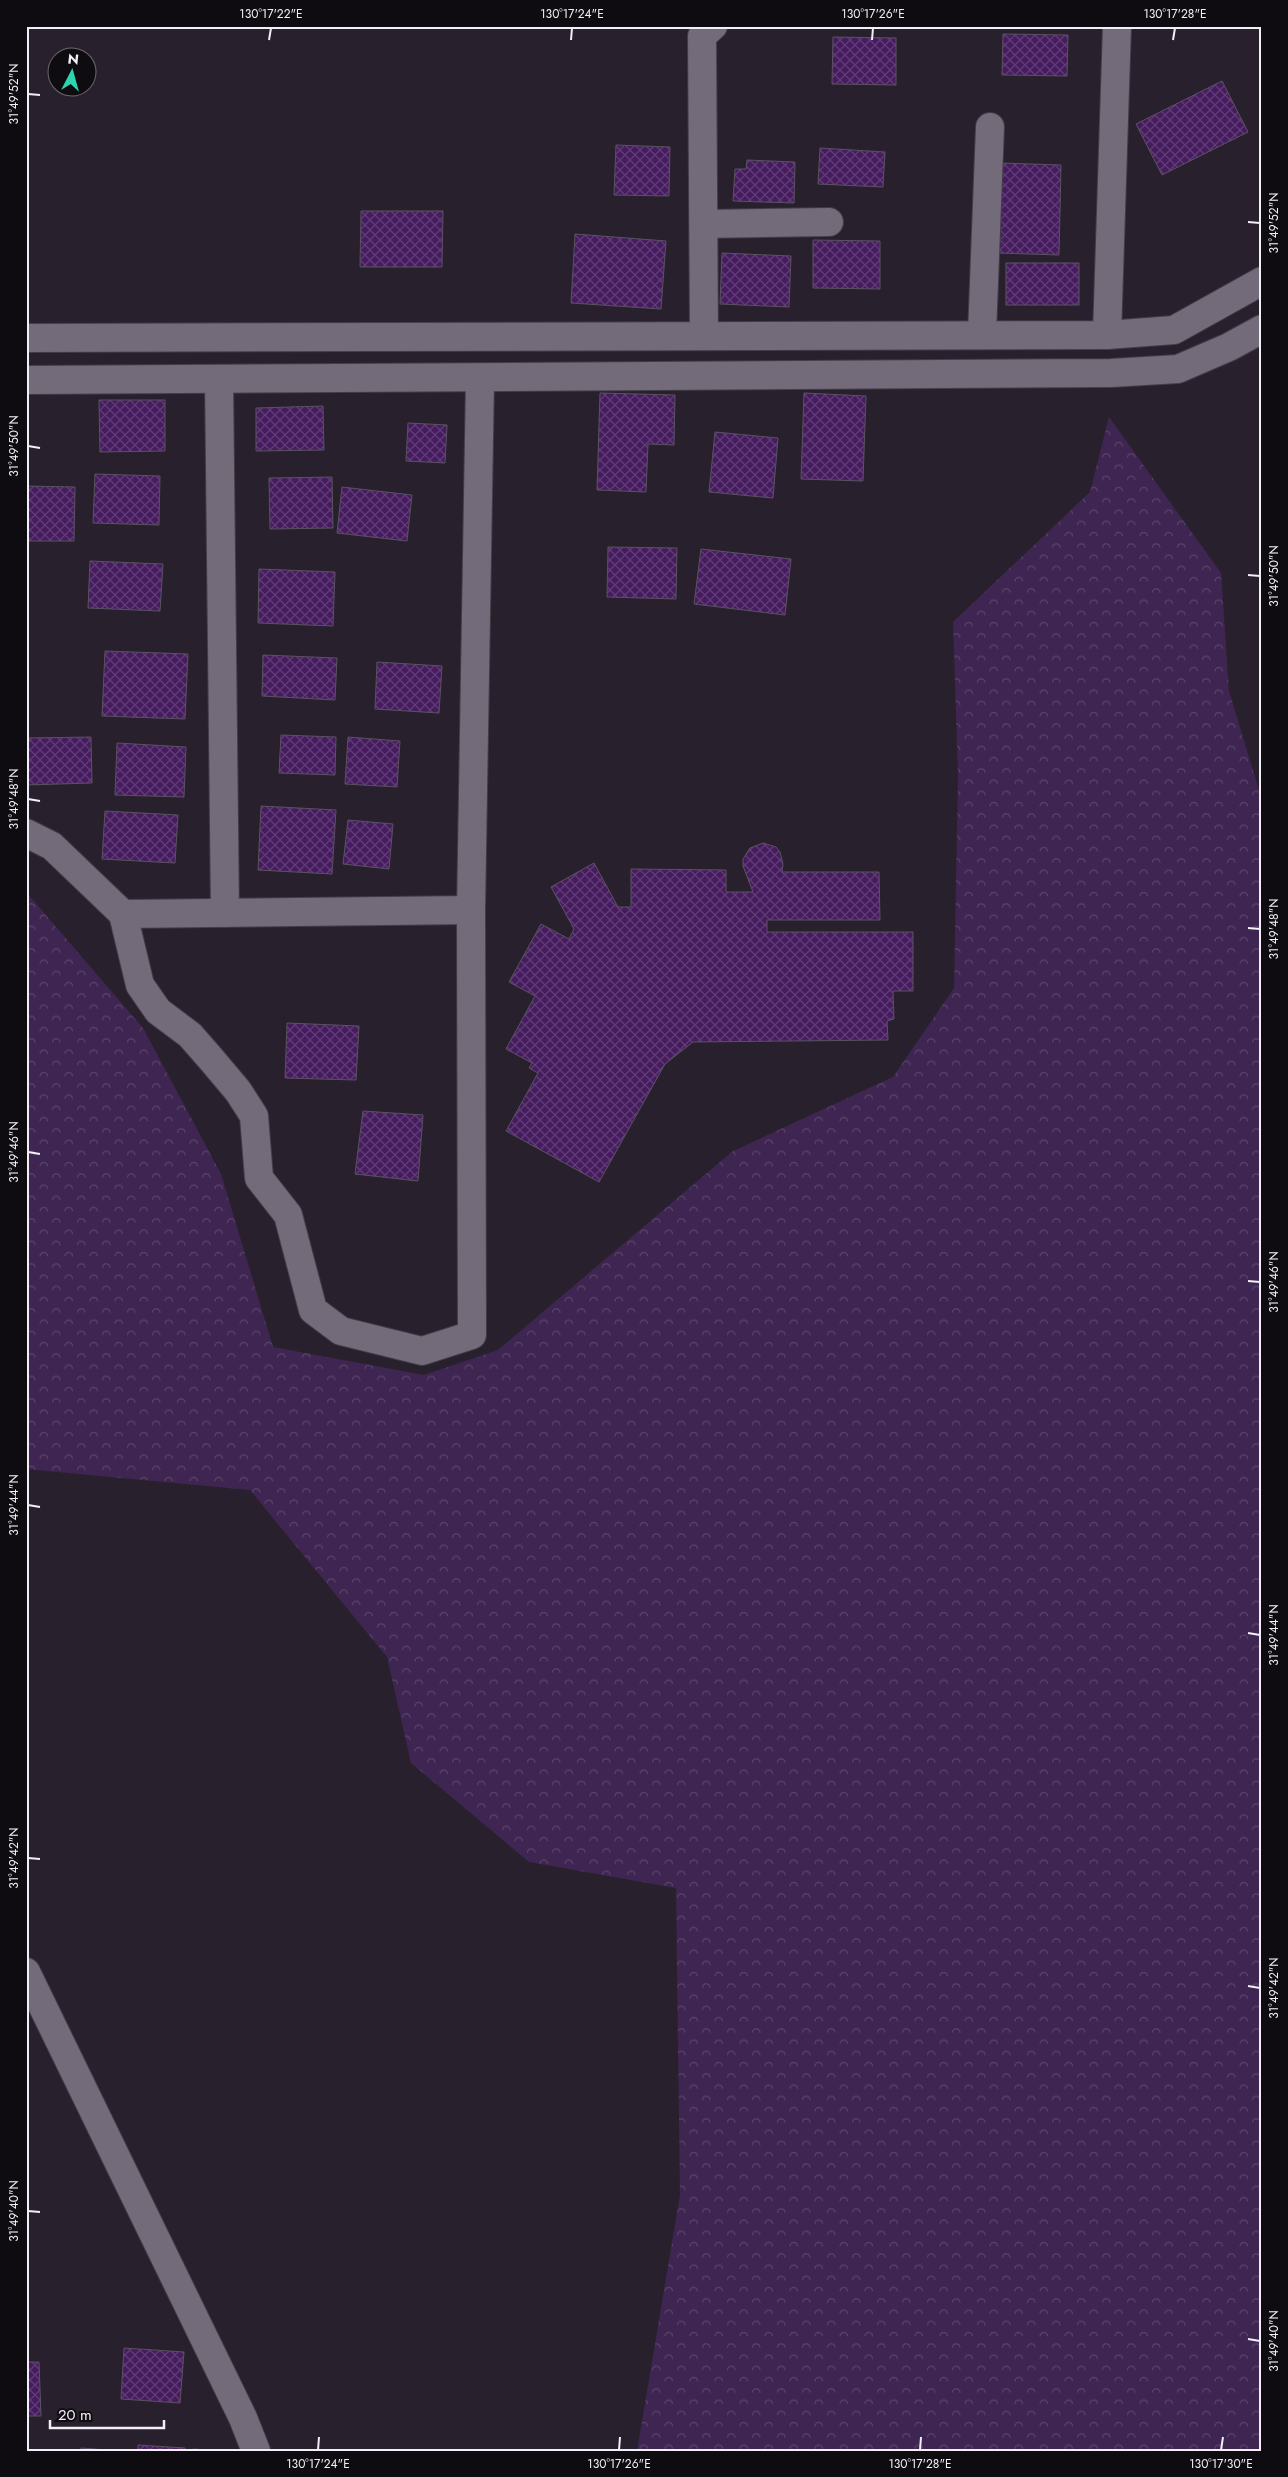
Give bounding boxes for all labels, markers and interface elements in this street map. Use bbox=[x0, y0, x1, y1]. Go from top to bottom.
text: 130°17'22"E bbox=[239, 5, 303, 23]
text: 130°17'24"E bbox=[540, 5, 604, 23]
text: 130°17'26"E bbox=[841, 5, 905, 23]
text: 130°17'28"E bbox=[1143, 5, 1207, 23]
north arrow bbox=[48, 48, 98, 98]
text: N bbox=[67, 49, 80, 70]
text: 31°49'52"N bbox=[5, 63, 23, 125]
text: 31°49'52"N bbox=[1265, 192, 1283, 254]
text: 31°49'50"N bbox=[5, 415, 23, 477]
text: 31°49'50"N bbox=[1265, 545, 1283, 607]
text: 31°49'48"N bbox=[5, 768, 23, 830]
text: 31°49'48"N bbox=[1265, 898, 1283, 960]
text: 31°49'46"N bbox=[5, 1121, 23, 1183]
text: 31°49'46"N bbox=[1265, 1251, 1283, 1313]
text: 31°49'44"N bbox=[5, 1474, 23, 1536]
text: 31°49'44"N bbox=[1265, 1604, 1283, 1666]
text: 31°49'42"N bbox=[5, 1827, 23, 1889]
text: 31°49'42"N bbox=[1265, 1957, 1283, 2019]
text: 31°49'40"N bbox=[5, 2180, 23, 2242]
text: 31°49'40"N bbox=[1265, 2310, 1283, 2372]
scale bar bbox=[50, 2397, 164, 2429]
text: 20 m bbox=[58, 2404, 92, 2426]
text: 130°17'24"E bbox=[286, 2455, 350, 2473]
text: 130°17'26"E bbox=[587, 2455, 651, 2473]
text: 130°17'28"E bbox=[888, 2455, 952, 2473]
text: 130°17'30"E bbox=[1189, 2455, 1253, 2473]

